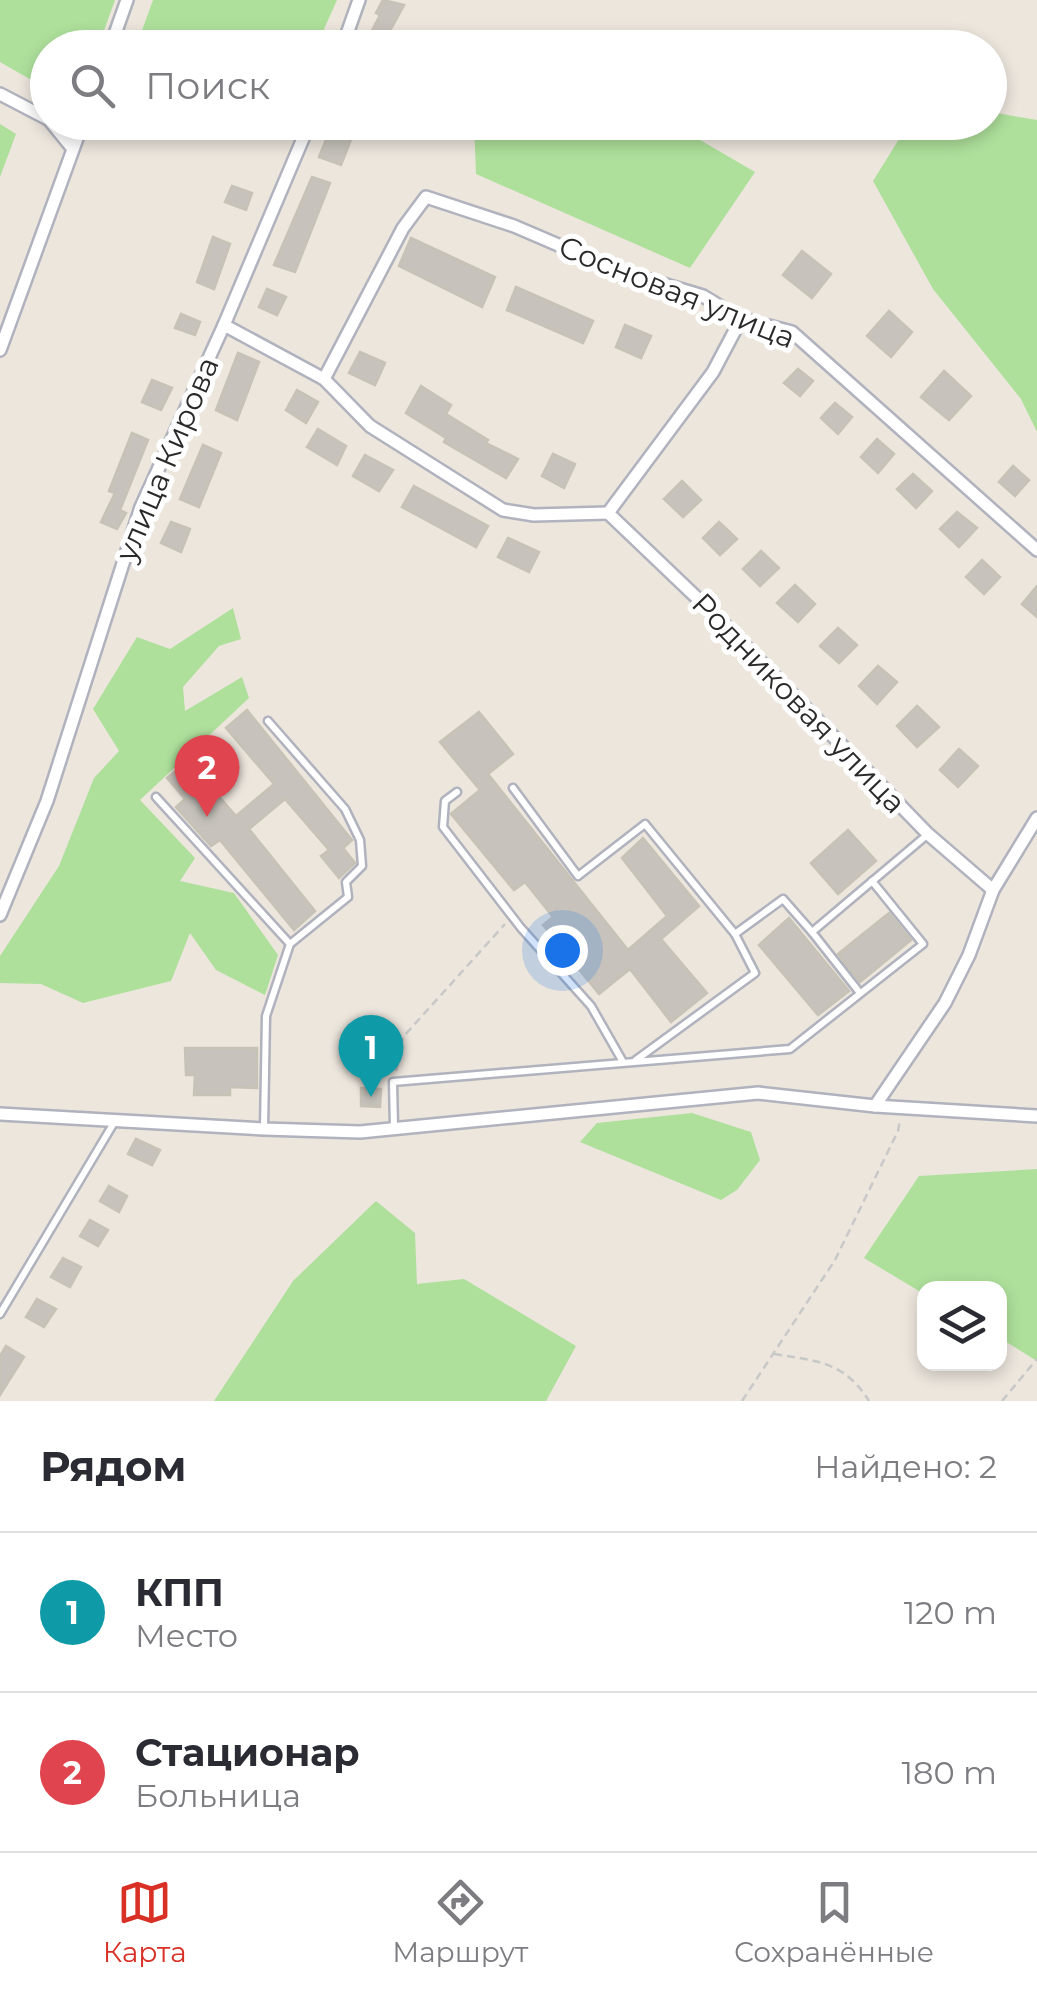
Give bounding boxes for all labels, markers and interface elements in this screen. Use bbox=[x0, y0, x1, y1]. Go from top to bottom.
search box bbox=[30, 30, 1007, 140]
icon: search bbox=[65, 58, 120, 113]
text: Поиск bbox=[145, 62, 270, 109]
street label: Сосновая улица bbox=[553, 228, 801, 356]
street label: улица Кирова bbox=[107, 351, 227, 568]
street label: Родниковая улица bbox=[684, 585, 914, 821]
pin: 2 bbox=[174, 734, 240, 817]
your location bbox=[537, 925, 588, 976]
pin: 1 bbox=[338, 1014, 404, 1097]
map controls bbox=[917, 1281, 1007, 1371]
button: layers bbox=[917, 1281, 1007, 1371]
text: Рядом bbox=[40, 1440, 187, 1492]
text: Найдено: 2 bbox=[814, 1447, 997, 1486]
text: КПП bbox=[135, 1569, 224, 1616]
text: 1 bbox=[66, 1593, 79, 1632]
text: 120 m bbox=[904, 1593, 997, 1632]
text: Место bbox=[135, 1616, 238, 1655]
text: Стационар bbox=[135, 1729, 360, 1776]
text: 2 bbox=[63, 1753, 82, 1792]
text: 180 m bbox=[902, 1753, 997, 1792]
text: Больница bbox=[135, 1776, 301, 1815]
tab: Карта bbox=[103, 1875, 187, 1969]
tab: Маршрут bbox=[392, 1875, 528, 1969]
tab: Сохранённые bbox=[734, 1875, 934, 1969]

